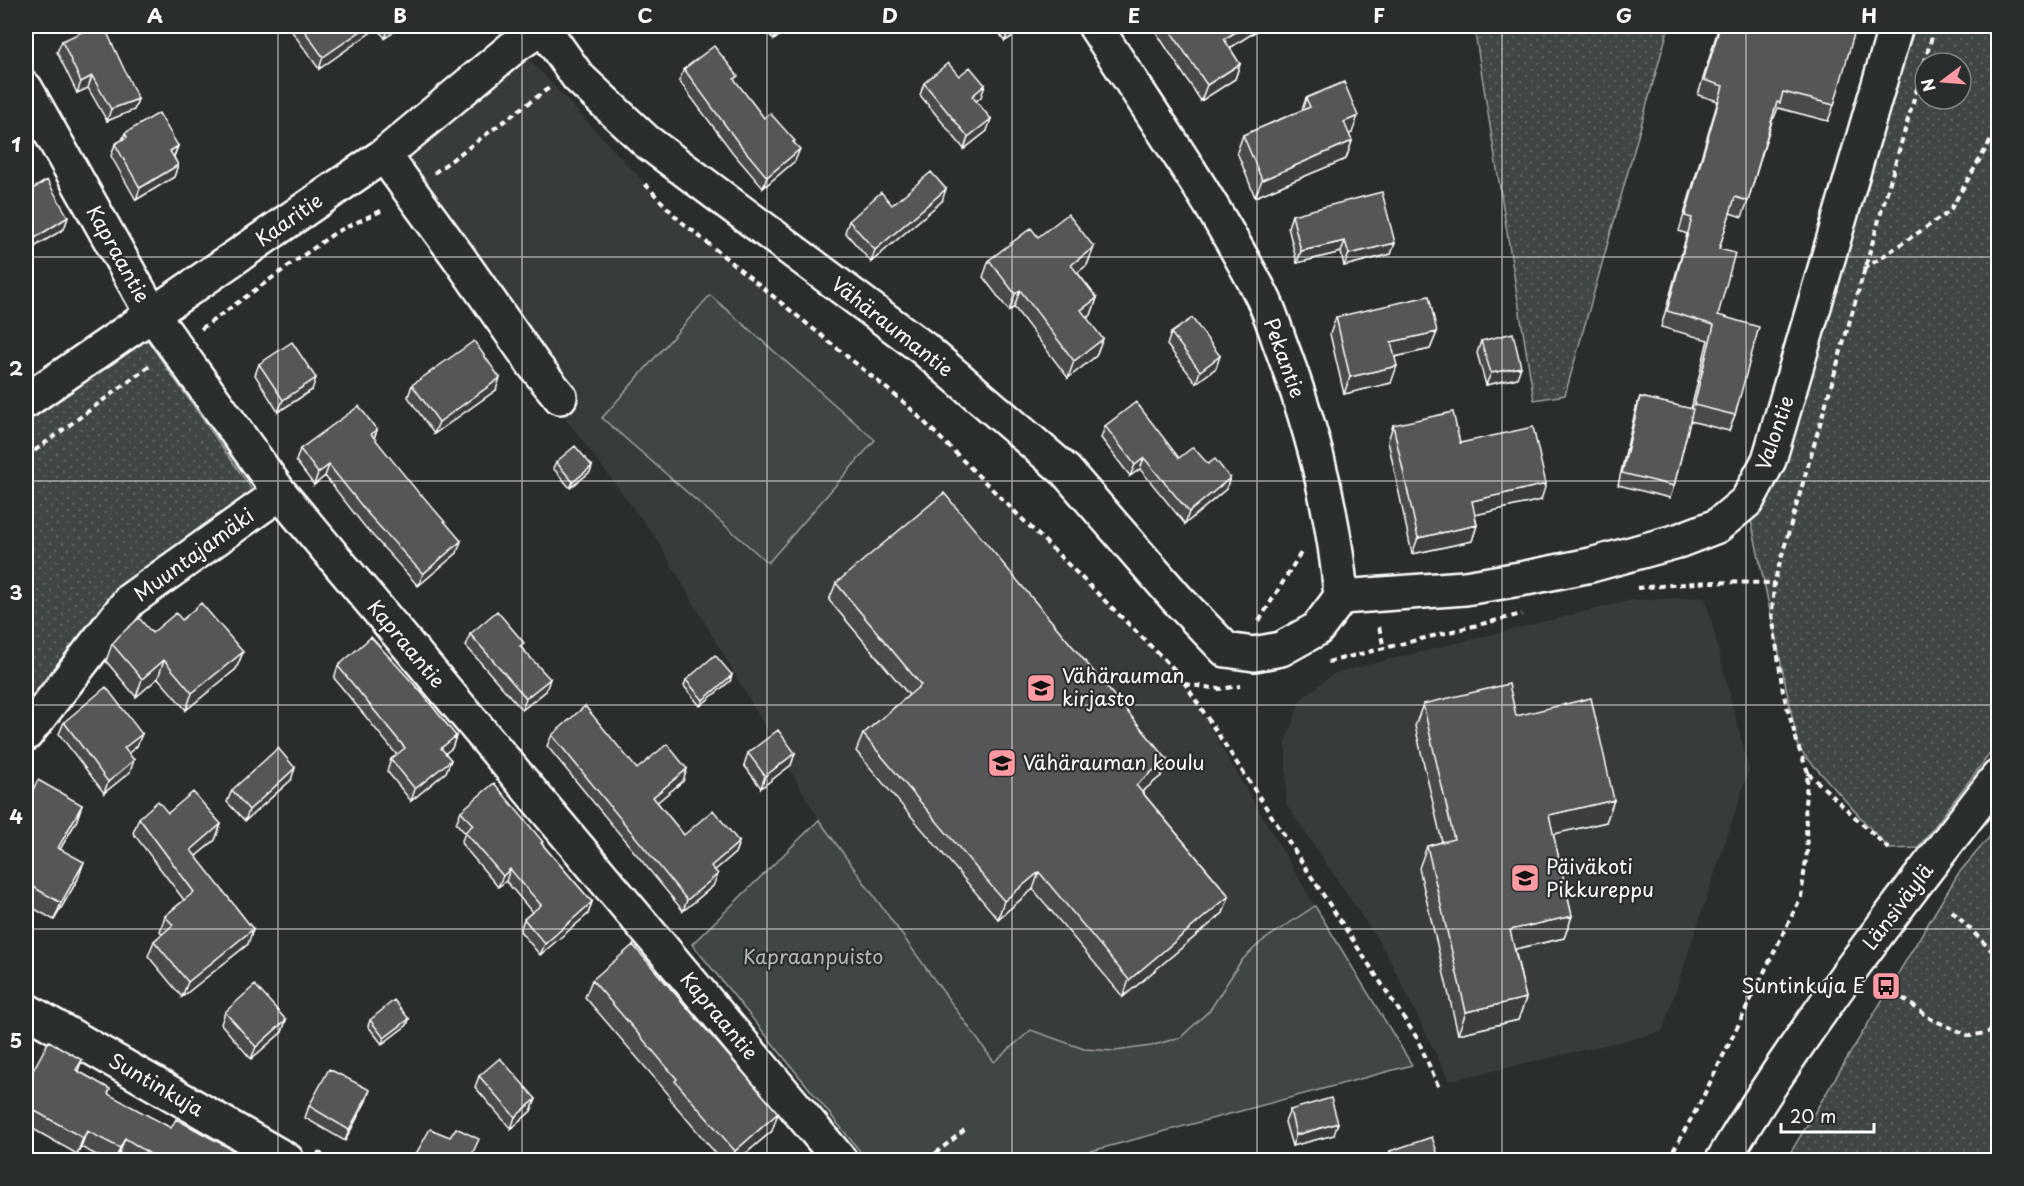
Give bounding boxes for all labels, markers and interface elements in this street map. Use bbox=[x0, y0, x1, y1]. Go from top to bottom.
text: A bbox=[147, 0, 163, 30]
text: B bbox=[393, 0, 407, 30]
text: C bbox=[637, 0, 653, 30]
text: D bbox=[882, 0, 898, 30]
text: E bbox=[1128, 0, 1140, 30]
text: F bbox=[1373, 0, 1385, 30]
text: G bbox=[1616, 0, 1632, 30]
text: H bbox=[1861, 0, 1877, 30]
north arrow bbox=[1913, 51, 1973, 111]
text: N bbox=[1914, 76, 1941, 95]
text: 1 bbox=[11, 129, 21, 159]
street label: Kaaritie bbox=[249, 185, 328, 253]
street label: Kapraantie bbox=[80, 199, 158, 308]
street label: Vähäraumantie bbox=[825, 269, 960, 383]
street label: Pekantie bbox=[1257, 313, 1313, 402]
text: 2 bbox=[9, 353, 23, 383]
street label: Valontie bbox=[1747, 391, 1801, 474]
street label: Muuntajamäki bbox=[127, 500, 260, 608]
text: 3 bbox=[9, 577, 23, 607]
street label: Kapraantie bbox=[361, 593, 453, 694]
place label: Vähärauman kirjasto bbox=[1062, 660, 1185, 713]
school or university icon: Vähärauman kirjasto bbox=[1025, 672, 1057, 704]
school or university icon: Vähärauman koulu bbox=[986, 747, 1018, 779]
place label: Vähärauman koulu bbox=[1023, 747, 1205, 777]
text: 4 bbox=[9, 801, 23, 831]
place label: Päiväkoti Pikkureppu bbox=[1546, 851, 1654, 904]
street label: Länsiväylä bbox=[1855, 856, 1940, 956]
school or university icon: Päiväkoti Pikkureppu bbox=[1509, 862, 1541, 894]
park label: Kapraanpuisto bbox=[743, 941, 883, 971]
street label: Kapraantie bbox=[674, 965, 766, 1066]
place label: Suntinkuja E bbox=[1741, 970, 1865, 1000]
bus stop icon: Suntinkuja E bbox=[1870, 970, 1902, 1002]
text: 5 bbox=[10, 1025, 22, 1055]
street label: Suntinkuja bbox=[103, 1045, 210, 1124]
scale bar bbox=[1781, 1096, 1874, 1134]
text: 20 m bbox=[1790, 1102, 1836, 1129]

